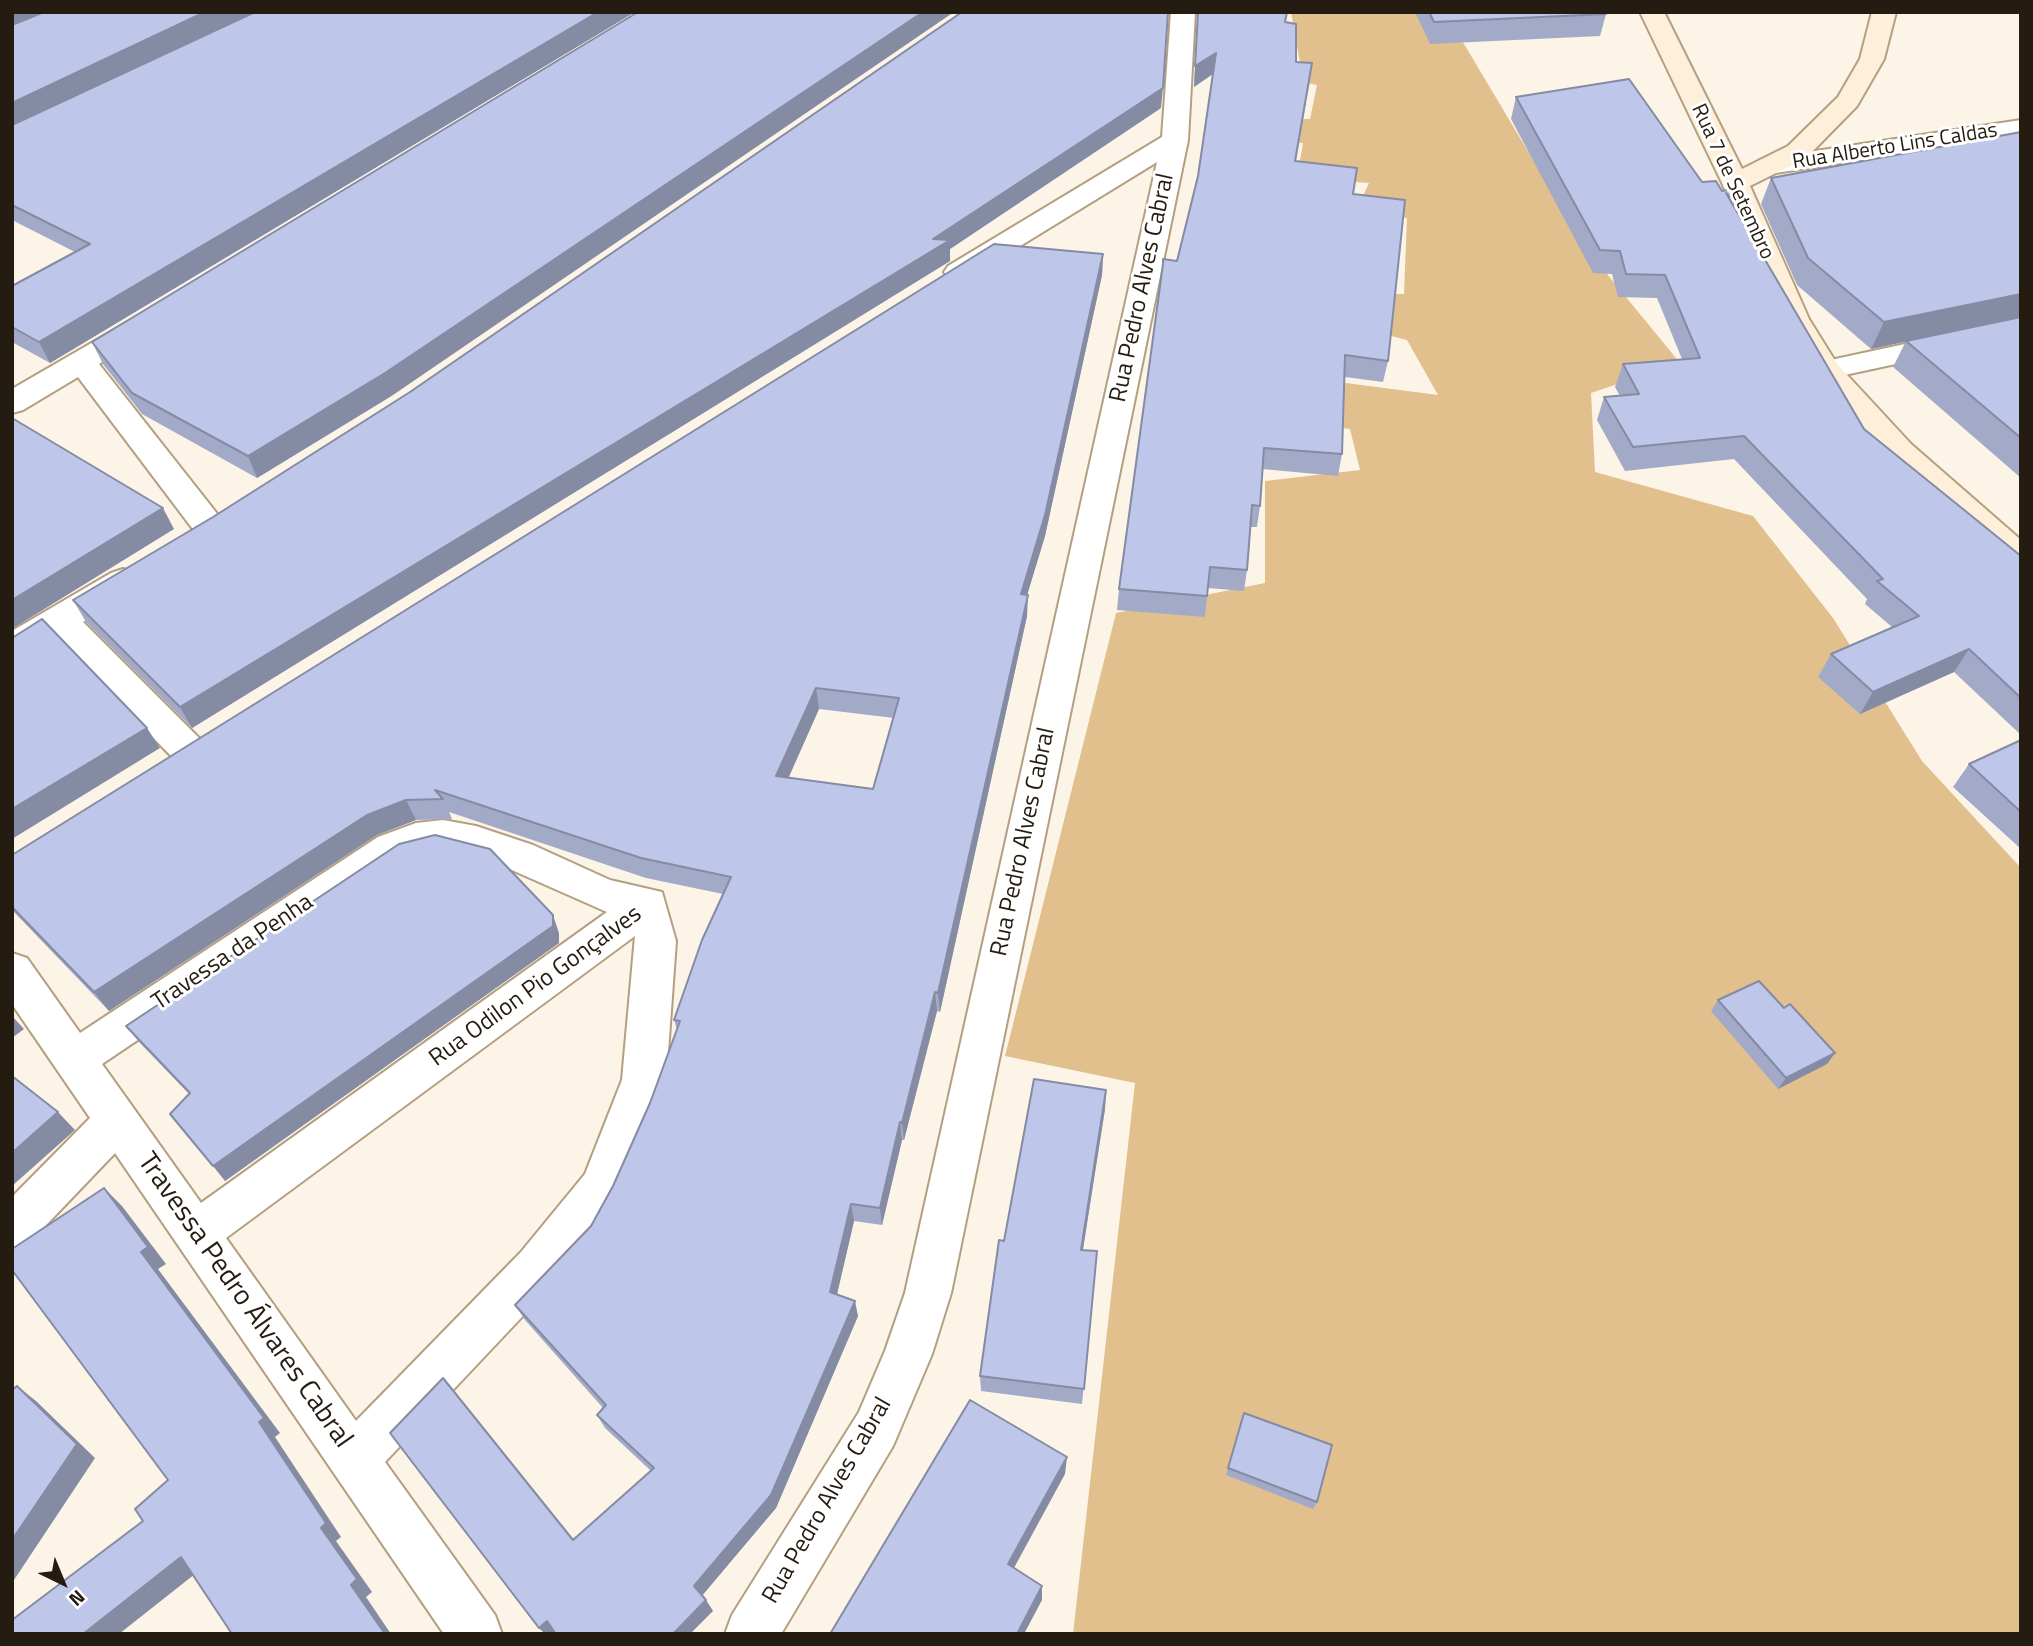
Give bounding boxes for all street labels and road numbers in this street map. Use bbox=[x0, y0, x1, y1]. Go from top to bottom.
street label: Rua 7 de Setembro bbox=[1685, 100, 1779, 264]
street label: Rua Alberto Lins Caldas bbox=[1791, 118, 1999, 176]
street label: Rua Pedro Alves Cabral bbox=[1105, 171, 1181, 405]
street label: Rua Pedro Alves Cabral bbox=[986, 725, 1062, 959]
street label: Travessa da Penha bbox=[147, 889, 319, 1017]
street label: Rua Odilon Pio Gonçalves bbox=[424, 900, 648, 1074]
street label: Travessa Pedro Álvares Cabral bbox=[129, 1147, 359, 1455]
street label: Rua Pedro Alves Cabral bbox=[757, 1393, 899, 1609]

